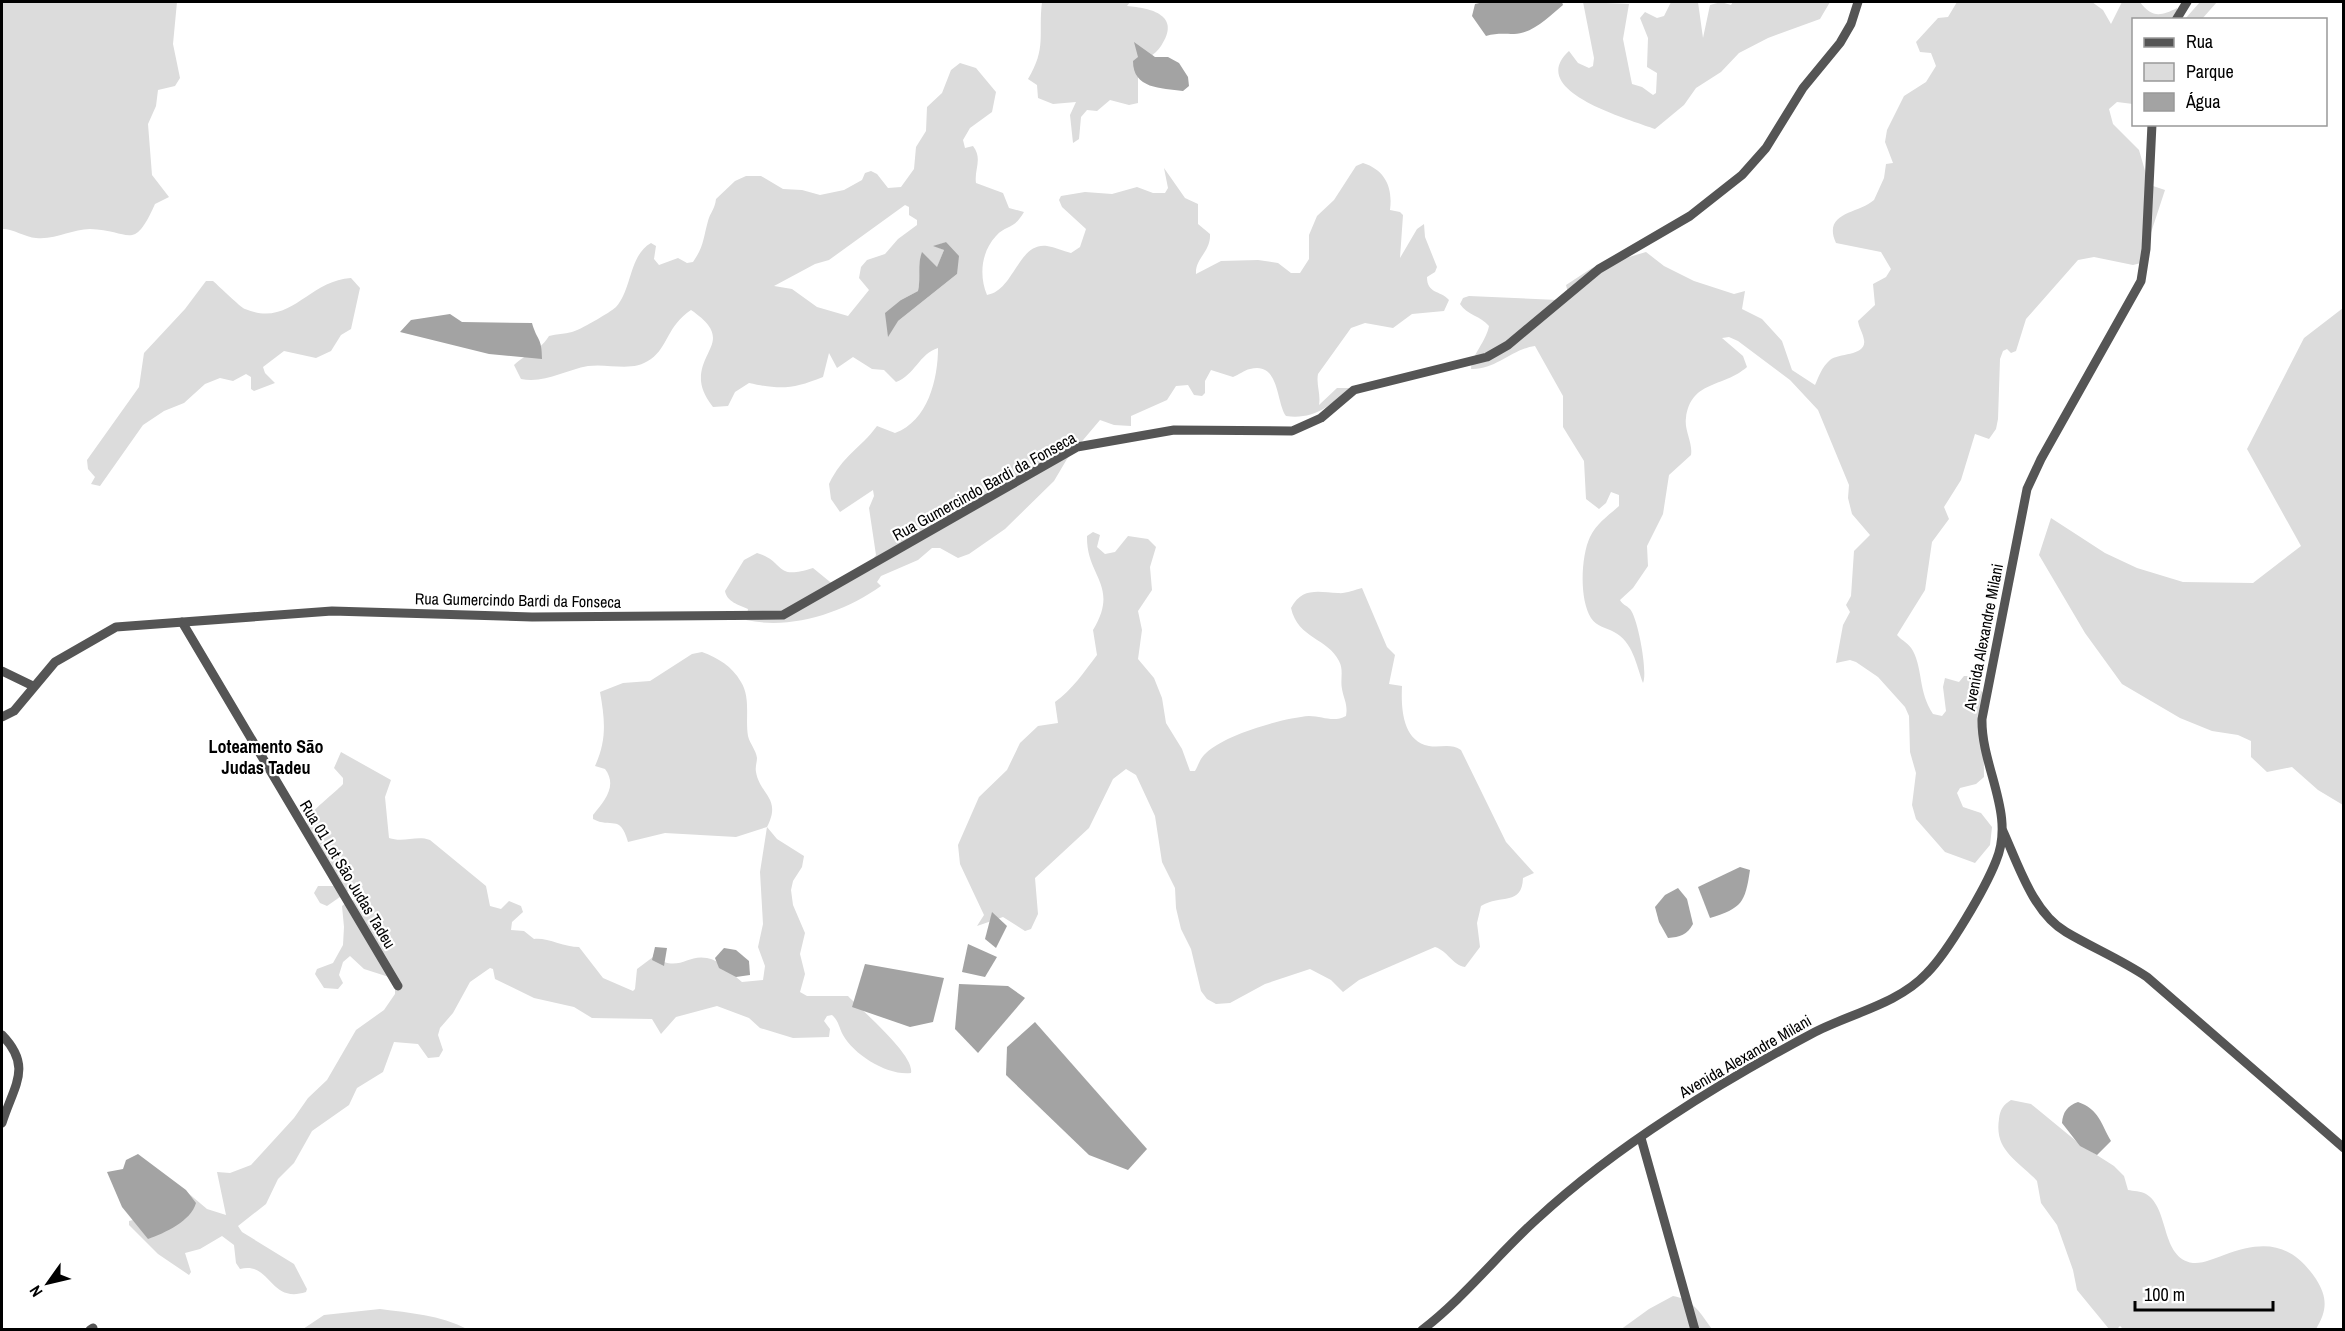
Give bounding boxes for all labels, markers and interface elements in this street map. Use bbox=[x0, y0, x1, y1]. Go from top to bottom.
legend bbox=[2132, 18, 2327, 126]
text: Rua bbox=[2186, 29, 2213, 54]
text: Parque bbox=[2186, 59, 2234, 84]
text: Água bbox=[2185, 89, 2220, 114]
street label: Rua Gumercindo Bardi da Fonseca bbox=[888, 426, 1080, 546]
street label: Avenida Alexandre Milani bbox=[1958, 562, 2008, 713]
street label: Rua Gumercindo Bardi da Fonseca bbox=[415, 587, 622, 613]
district label: Loteamento São Judas Tadeu bbox=[209, 734, 323, 780]
street label: Rua 01 Lot São Judas Tadeu bbox=[295, 796, 401, 952]
street label: Avenida Alexandre Milani bbox=[1674, 1009, 1815, 1103]
north arrow bbox=[18, 1253, 78, 1313]
scale bar bbox=[2135, 1274, 2273, 1312]
text: N bbox=[24, 1281, 47, 1301]
text: 100 m bbox=[2144, 1282, 2185, 1307]

